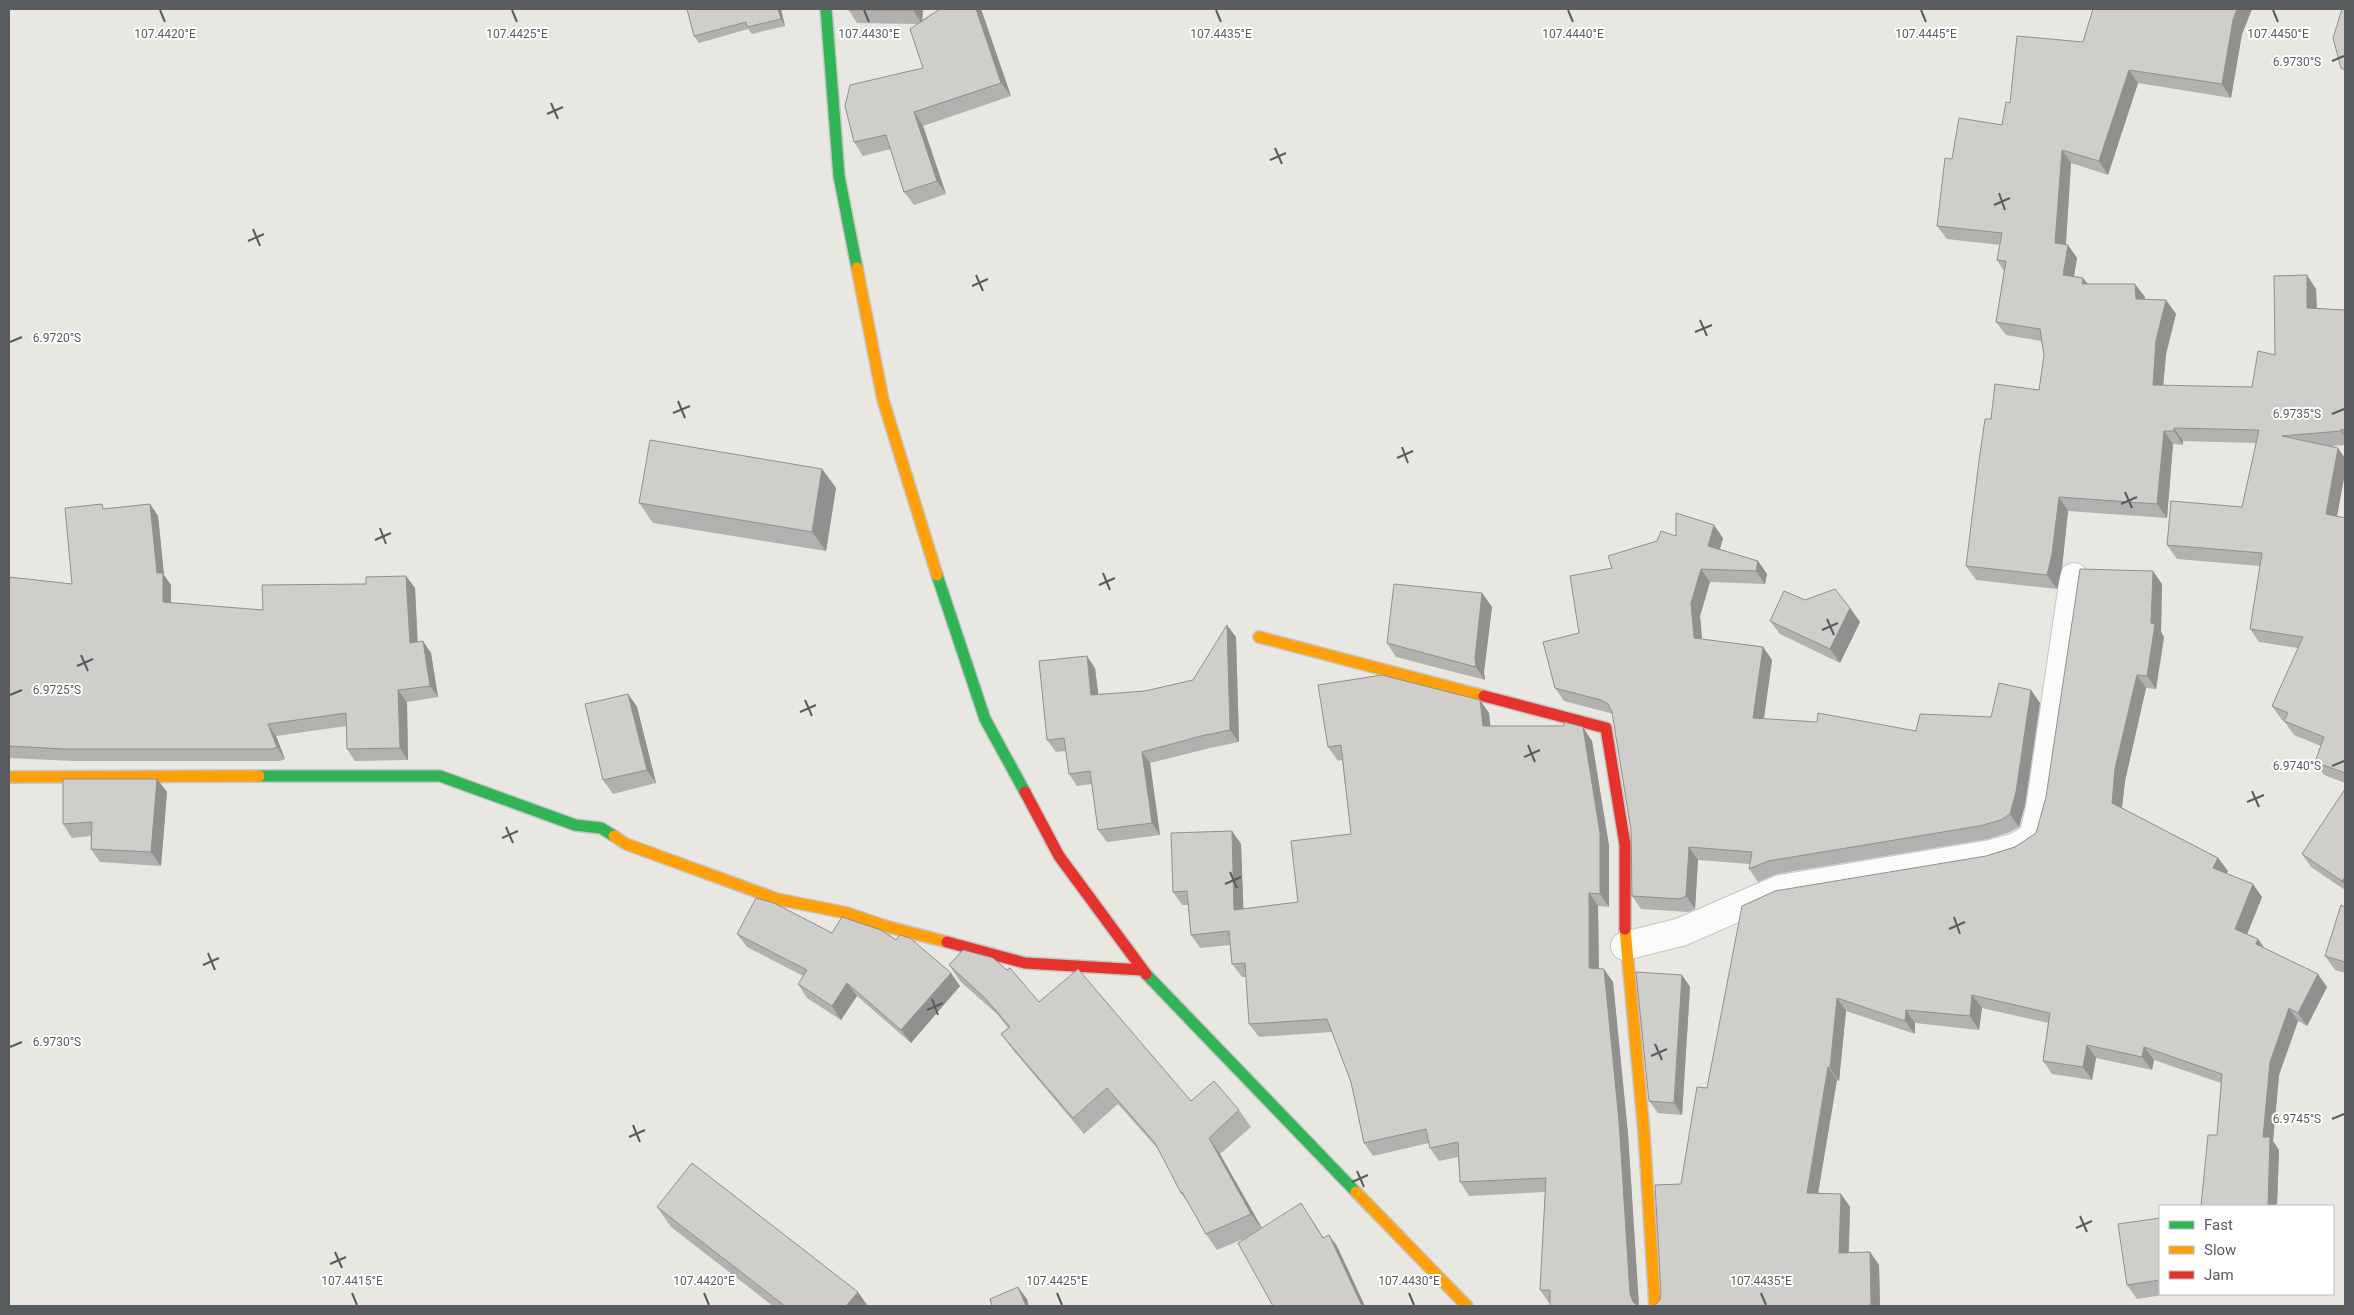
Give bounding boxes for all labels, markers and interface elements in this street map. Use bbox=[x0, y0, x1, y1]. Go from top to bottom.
text: 107.4420°E bbox=[134, 27, 196, 41]
text: 107.4425°E bbox=[486, 27, 548, 41]
text: 107.4430°E bbox=[838, 27, 900, 41]
text: 107.4435°E bbox=[1190, 27, 1252, 41]
text: 107.4440°E bbox=[1542, 27, 1604, 41]
text: 107.4445°E bbox=[1895, 27, 1957, 41]
text: 107.4450°E bbox=[2247, 27, 2309, 41]
text: 6.9730°S bbox=[2273, 55, 2321, 69]
text: 6.9720°S bbox=[33, 331, 81, 345]
text: 6.9735°S bbox=[2273, 407, 2321, 421]
text: 6.9725°S bbox=[33, 683, 81, 697]
text: 6.9740°S bbox=[2273, 759, 2321, 773]
text: 6.9730°S bbox=[33, 1035, 81, 1049]
text: 6.9745°S bbox=[2273, 1112, 2321, 1126]
legend bbox=[2159, 1205, 2334, 1295]
text: Fast bbox=[2204, 1216, 2233, 1234]
text: Slow bbox=[2204, 1241, 2236, 1259]
text: Jam bbox=[2204, 1266, 2234, 1284]
text: 107.4415°E bbox=[321, 1274, 383, 1288]
text: 107.4420°E bbox=[673, 1274, 735, 1288]
text: 107.4425°E bbox=[1026, 1274, 1088, 1288]
text: 107.4430°E bbox=[1378, 1274, 1440, 1288]
text: 107.4435°E bbox=[1730, 1274, 1792, 1288]

